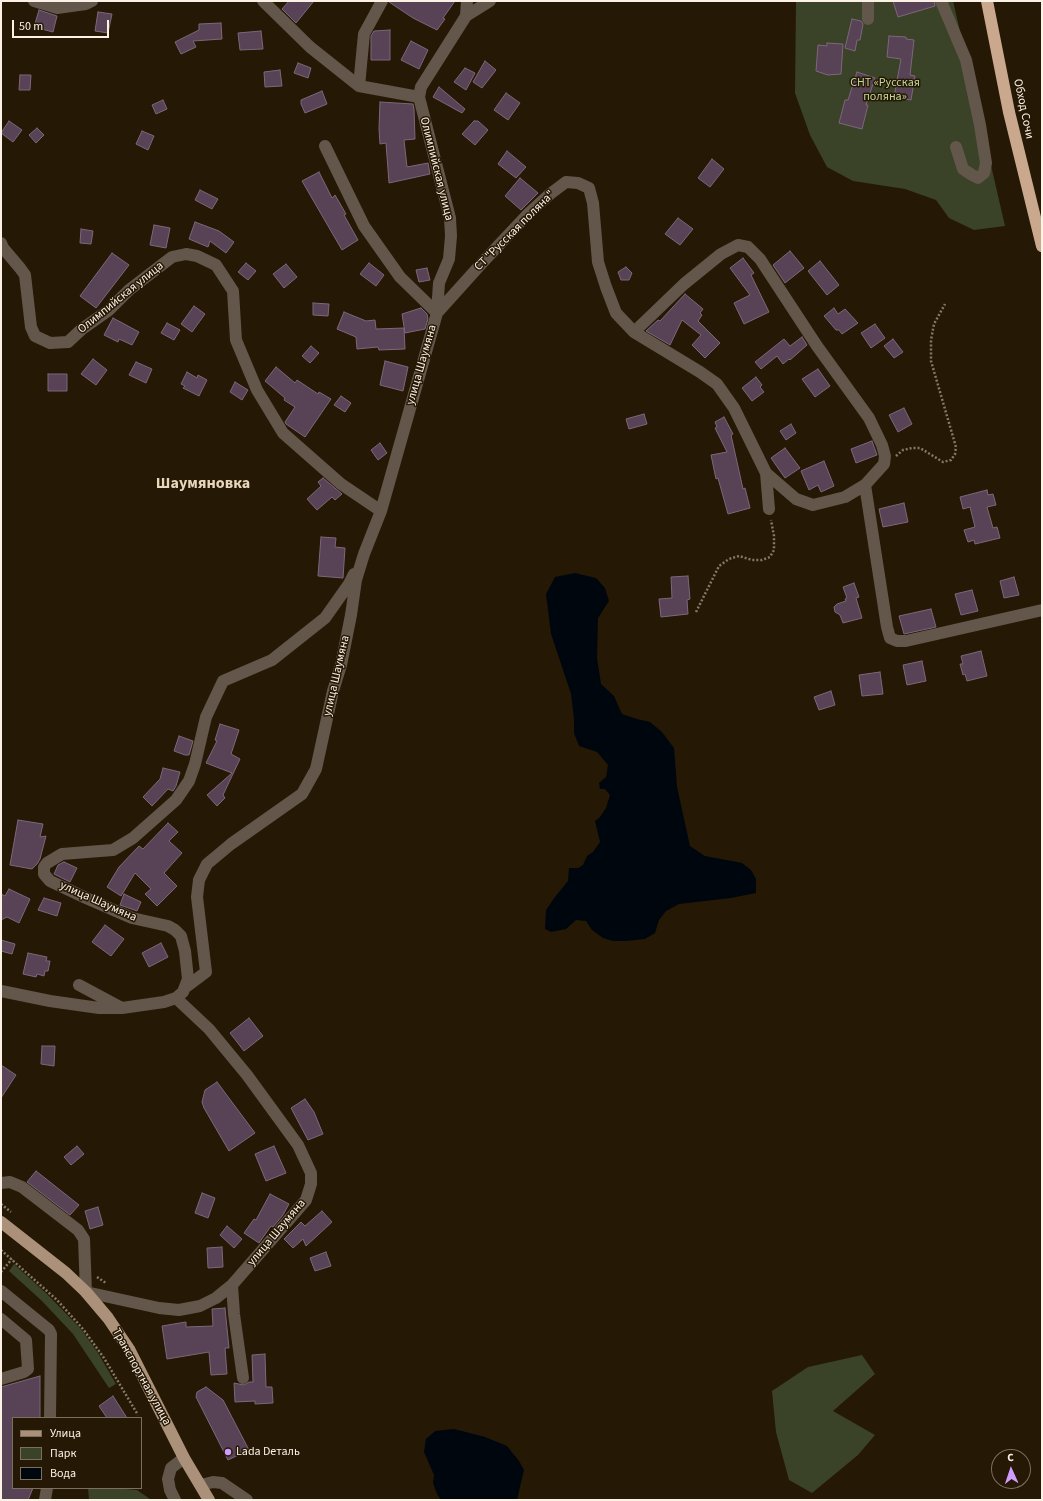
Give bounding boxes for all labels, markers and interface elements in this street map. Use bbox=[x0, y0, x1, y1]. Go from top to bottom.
scale bar bbox=[14, 12, 111, 38]
text: 50 m bbox=[19, 18, 43, 35]
park label: СНТ «Русская поляна» bbox=[850, 76, 920, 104]
street label: Обход Сочи bbox=[1010, 78, 1036, 140]
street label: Олимпийская улица bbox=[416, 116, 456, 222]
street label: СТ "Русская поляна" bbox=[472, 188, 558, 274]
street label: Олимпийская улица bbox=[75, 259, 167, 337]
street label: улица Шаумяна bbox=[404, 323, 440, 407]
district label: Шаумяновка bbox=[156, 474, 250, 494]
street label: улица Шаумяна bbox=[321, 634, 353, 718]
street label: улица Шаумяна bbox=[57, 879, 139, 925]
street label: улица Шаумяна bbox=[245, 1197, 309, 1269]
street label: Транспортная улица bbox=[108, 1326, 174, 1428]
legend bbox=[12, 1417, 142, 1489]
text: Улица bbox=[50, 1425, 81, 1442]
text: Парк bbox=[50, 1445, 76, 1462]
place label: Lada Dеталь bbox=[236, 1445, 300, 1459]
marker: Lada Dеталь bbox=[223, 1447, 233, 1457]
north arrow bbox=[991, 1449, 1031, 1489]
text: С bbox=[1007, 1450, 1014, 1465]
text: Вода bbox=[50, 1465, 76, 1482]

